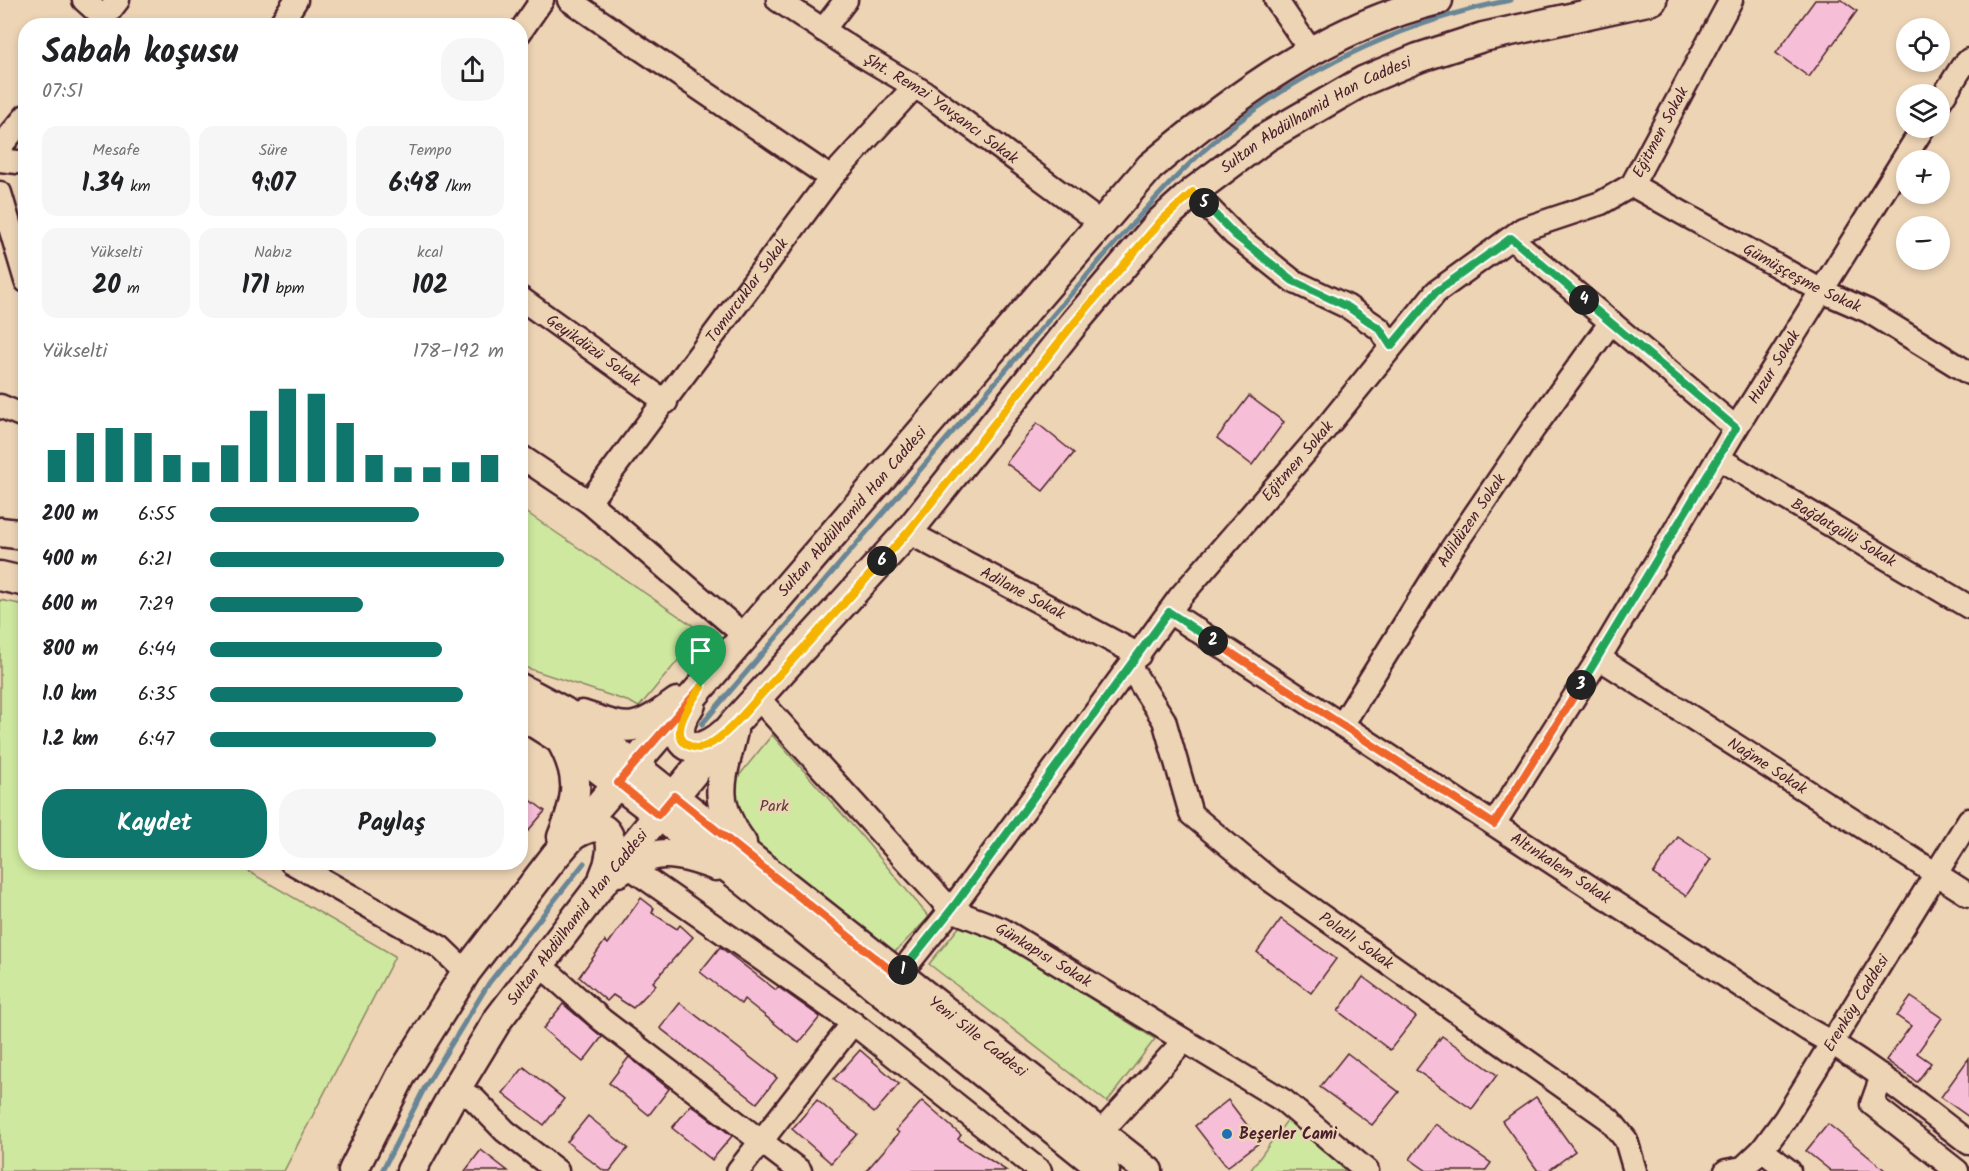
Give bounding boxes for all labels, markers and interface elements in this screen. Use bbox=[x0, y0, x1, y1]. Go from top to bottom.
map controls bbox=[1896, 18, 1950, 270]
button: locate bbox=[1896, 18, 1950, 72]
text: Sabah koşusu bbox=[42, 27, 238, 80]
button: share bbox=[441, 38, 504, 101]
street label: Şht. Remzi Yavşancı Sokak bbox=[859, 47, 1024, 170]
street label: Sultan Abdülhamid Han Caddesi bbox=[1215, 49, 1416, 180]
text: 07:51 bbox=[42, 76, 83, 108]
street label: Eğitmen Sokak bbox=[1626, 82, 1695, 182]
button: layers bbox=[1896, 84, 1950, 138]
text: Mesafe bbox=[92, 138, 140, 163]
text: Süre bbox=[259, 138, 287, 163]
text: Tempo bbox=[408, 138, 452, 163]
button: + bbox=[1896, 150, 1950, 204]
text: 1.34 bbox=[81, 163, 124, 205]
text: 9:07 bbox=[250, 163, 296, 205]
text: 6:48 bbox=[389, 163, 439, 205]
text: km bbox=[124, 174, 151, 199]
text: /km bbox=[439, 174, 471, 199]
pin: 5 bbox=[1189, 188, 1219, 218]
text: 5 bbox=[1200, 190, 1208, 215]
button: − bbox=[1896, 216, 1950, 270]
street label: Tomurcuklar Sokak bbox=[699, 232, 795, 348]
street label: Gümüşçeşme Sokak bbox=[1738, 237, 1866, 319]
text: Yükselti bbox=[90, 240, 142, 265]
text: Nabız bbox=[254, 240, 292, 265]
text: kcal bbox=[417, 240, 443, 265]
text: 20 bbox=[92, 265, 121, 307]
text: 171 bbox=[241, 265, 269, 307]
text: 102 bbox=[412, 265, 448, 307]
text: m bbox=[121, 276, 140, 301]
text: bpm bbox=[269, 276, 305, 301]
pin: 4 bbox=[1569, 285, 1599, 315]
text: 4 bbox=[1580, 287, 1588, 312]
street label: Geyikdüzü Sokak bbox=[541, 308, 646, 393]
street label: Huzur Sokak bbox=[1741, 325, 1807, 409]
text: Yükselti bbox=[42, 336, 107, 368]
text: 178–192 m bbox=[413, 336, 504, 368]
street label: Eğitmen Sokak bbox=[1255, 415, 1340, 507]
street label: Sultan Abdülhamid Han Caddesi bbox=[772, 420, 934, 602]
street label: Adildüzen Sokak bbox=[1431, 468, 1512, 572]
street label: Bağdatgülü Sokak bbox=[1786, 492, 1901, 574]
text: 200 m bbox=[42, 499, 98, 531]
text: 6:55 bbox=[138, 499, 176, 531]
text: 400 m bbox=[42, 544, 98, 576]
text: 6:21 bbox=[138, 544, 172, 576]
pin: 6 bbox=[867, 546, 897, 576]
text: 6 bbox=[878, 548, 886, 573]
street label: Adilane Sokak bbox=[976, 560, 1070, 626]
text: 600 m bbox=[42, 589, 97, 621]
text: 7:29 bbox=[138, 589, 174, 621]
pin bbox=[675, 625, 726, 687]
pin: 2 bbox=[1198, 626, 1228, 656]
text: 2 bbox=[1208, 628, 1218, 653]
text: 800 m bbox=[42, 634, 98, 666]
text: 6:44 bbox=[138, 634, 176, 666]
icon: arrive bbox=[684, 634, 717, 667]
pin: 3 bbox=[1566, 670, 1596, 700]
text: 3 bbox=[1577, 672, 1585, 697]
text: 1.0 km bbox=[42, 679, 97, 711]
text: 6:35 bbox=[138, 679, 176, 711]
text: 1.2 km bbox=[42, 724, 98, 756]
text: 6:47 bbox=[138, 724, 174, 756]
street label: Nağme Sokak bbox=[1723, 731, 1813, 801]
button: Kaydet bbox=[42, 789, 267, 858]
button: Paylaş bbox=[279, 789, 504, 858]
park label: Park bbox=[760, 794, 789, 819]
street label: Sultan Abdülhamid Han Caddesi bbox=[500, 823, 655, 1011]
street label: Altınkalem Sokak bbox=[1505, 826, 1617, 911]
street label: Polatlı Sokak bbox=[1314, 905, 1399, 976]
street label: Günkapısı Sokak bbox=[991, 916, 1097, 994]
street label: Erenköy Caddesi bbox=[1817, 949, 1896, 1057]
pin: 1 bbox=[888, 955, 918, 985]
text: 1 bbox=[901, 957, 905, 982]
street label: Yeni Sille Caddesi bbox=[923, 990, 1033, 1084]
place label: Beşerler Cami bbox=[1239, 1122, 1338, 1147]
marker: Beşerler Cami bbox=[1220, 1127, 1234, 1141]

